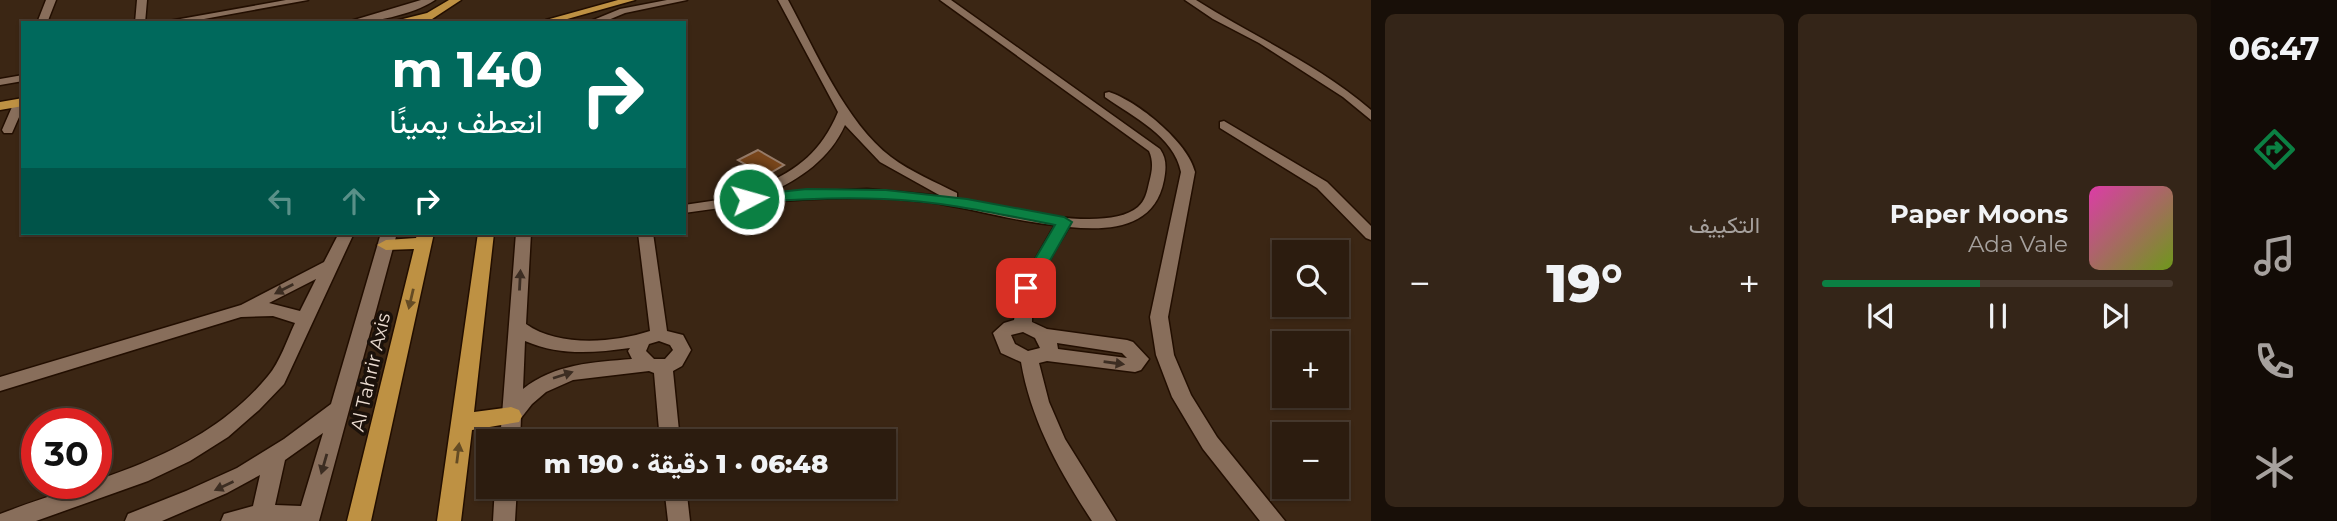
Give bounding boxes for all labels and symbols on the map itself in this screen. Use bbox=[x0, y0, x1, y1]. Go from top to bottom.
position arrow bbox=[712, 162, 786, 236]
pin bbox=[996, 258, 1056, 318]
one-way arrow bbox=[515, 269, 526, 291]
one-way arrow bbox=[274, 283, 294, 294]
one-way arrow bbox=[405, 288, 416, 310]
street label: Al Tahrir Axis bbox=[346, 311, 395, 434]
one-way arrow bbox=[1103, 358, 1125, 369]
one-way arrow bbox=[552, 369, 573, 380]
speed limit sign: 30 bbox=[21, 408, 112, 499]
one-way arrow bbox=[453, 442, 464, 464]
one-way arrow bbox=[319, 453, 329, 474]
one-way arrow bbox=[214, 480, 234, 492]

